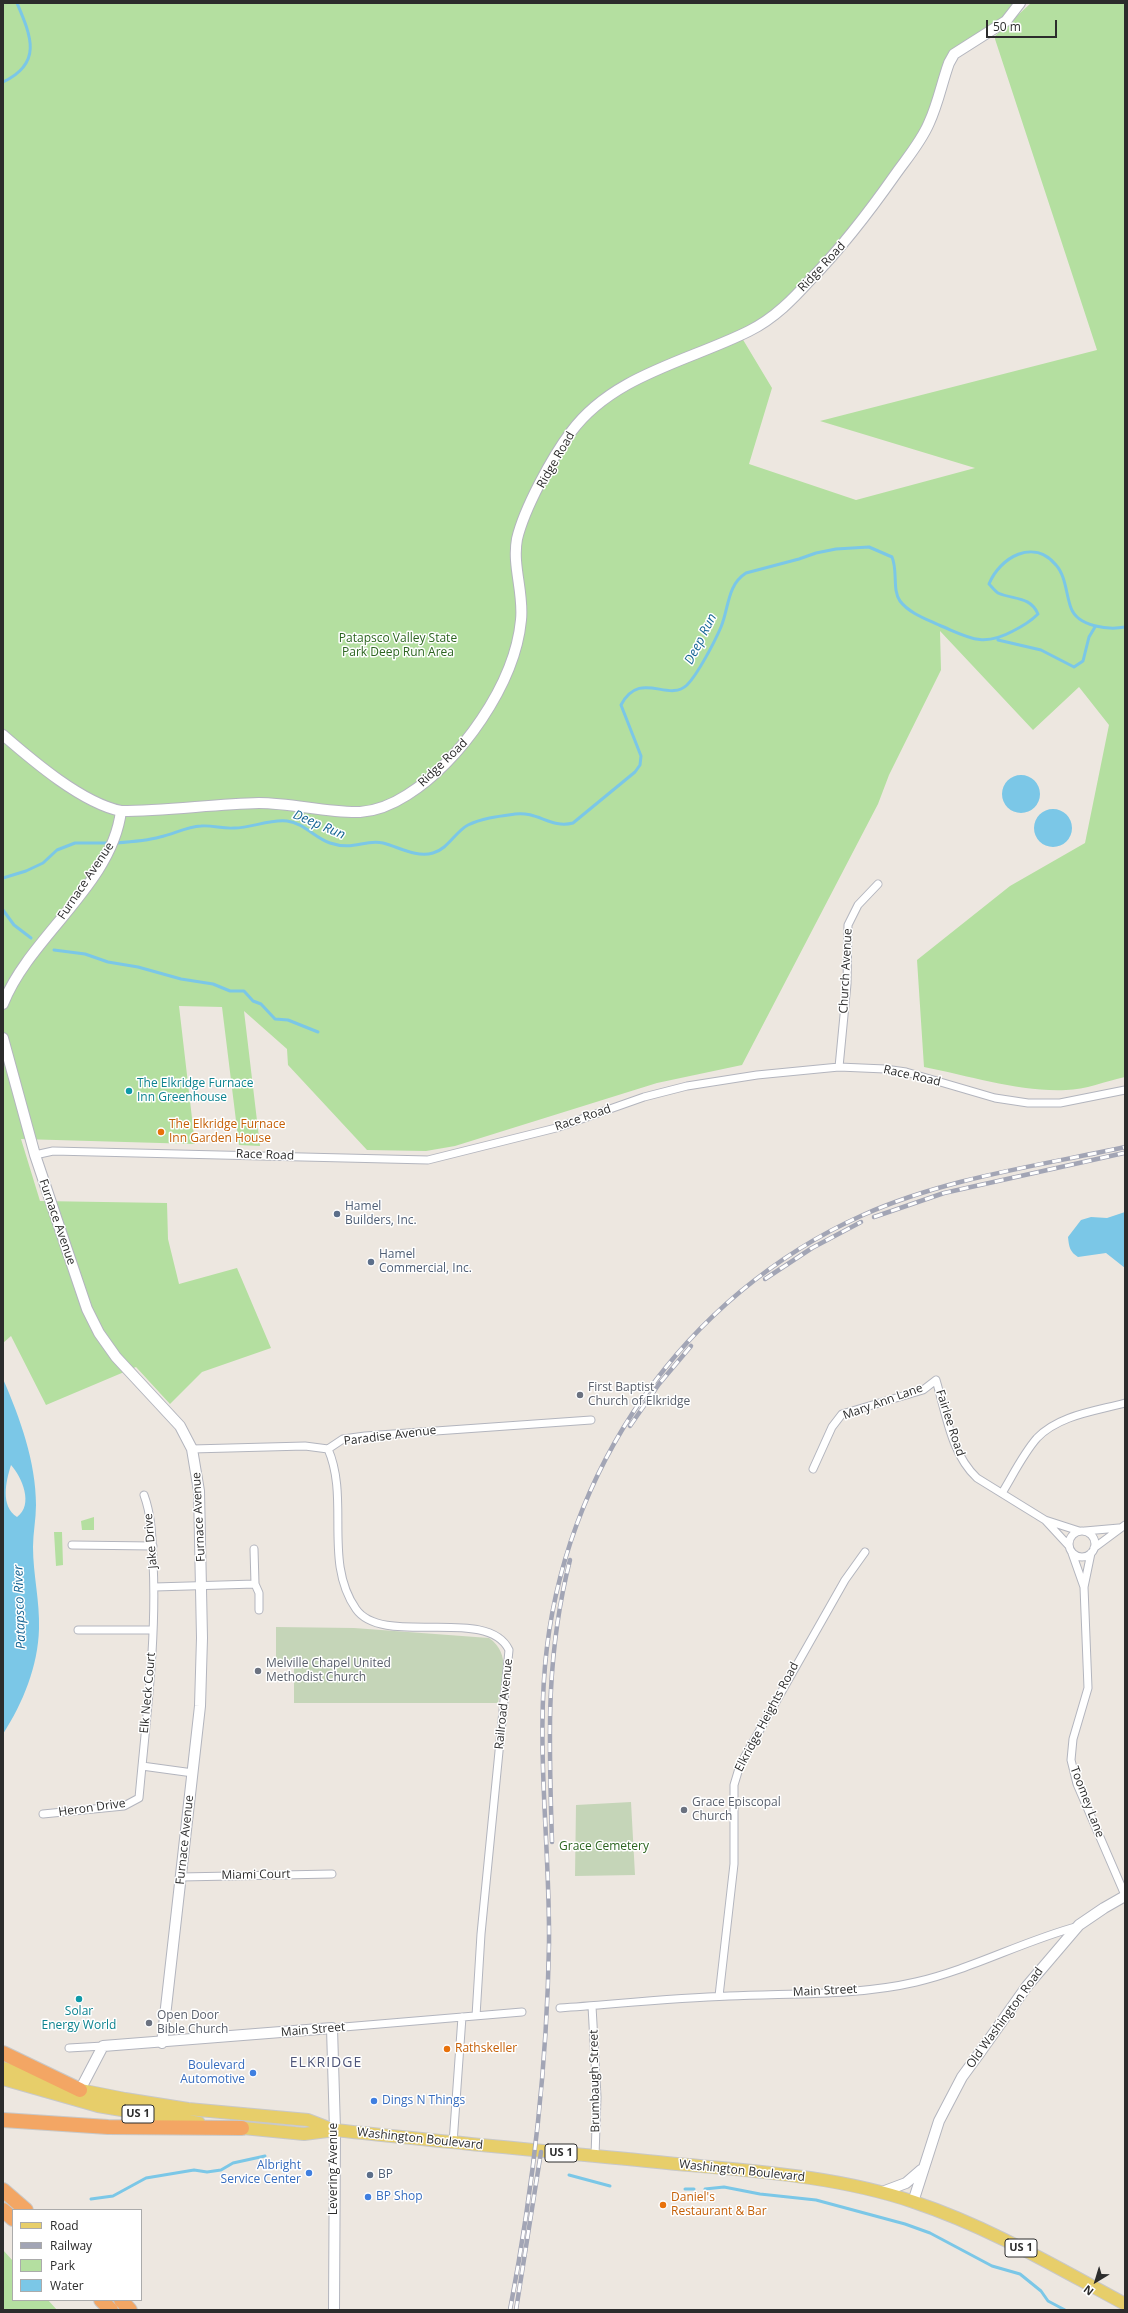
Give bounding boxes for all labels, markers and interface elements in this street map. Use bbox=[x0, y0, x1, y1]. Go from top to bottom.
scale bar bbox=[988, 12, 1059, 38]
text: 50 m bbox=[993, 18, 1021, 35]
street label: Ridge Road bbox=[795, 239, 849, 295]
street label: Ridge Road bbox=[534, 429, 578, 491]
water label: Deep Run bbox=[682, 611, 720, 667]
park label: Patapsco Valley State Park Deep Run Area bbox=[339, 632, 457, 660]
street label: Ridge Road bbox=[415, 736, 471, 790]
water label: Deep Run bbox=[291, 807, 347, 843]
street label: Furnace Avenue bbox=[55, 840, 117, 922]
street label: Church Avenue bbox=[837, 928, 855, 1014]
street label: Race Road bbox=[882, 1062, 942, 1090]
place label: The Elkridge Furnace Inn Greenhouse bbox=[137, 1077, 253, 1105]
marker: The Elkridge Furnace Inn Greenhouse bbox=[124, 1086, 134, 1096]
street label: Race Road bbox=[553, 1102, 613, 1134]
place label: The Elkridge Furnace Inn Garden House bbox=[169, 1118, 285, 1146]
marker: The Elkridge Furnace Inn Garden House bbox=[156, 1127, 166, 1137]
street label: Race Road bbox=[236, 1147, 294, 1163]
street label: Furnace Avenue bbox=[36, 1177, 78, 1267]
place label: Hamel Builders, Inc. bbox=[345, 1200, 417, 1228]
marker: Hamel Builders, Inc. bbox=[332, 1209, 342, 1219]
place label: Hamel Commercial, Inc. bbox=[379, 1248, 472, 1276]
marker: Hamel Commercial, Inc. bbox=[366, 1257, 376, 1267]
place label: First Baptist Church of Elkridge bbox=[588, 1381, 690, 1409]
street label: Mary Ann Lane bbox=[841, 1381, 925, 1423]
street label: Fairlee Road bbox=[932, 1388, 968, 1458]
marker: First Baptist Church of Elkridge bbox=[575, 1390, 585, 1400]
street label: Paradise Avenue bbox=[343, 1423, 437, 1449]
street label: Furnace Avenue bbox=[189, 1472, 209, 1562]
street label: Jake Drive bbox=[141, 1513, 161, 1569]
water label: Patapsco River bbox=[11, 1565, 29, 1649]
street label: Elk Neck Court bbox=[137, 1652, 159, 1734]
place label: Melville Chapel United Methodist Church bbox=[266, 1657, 391, 1685]
street label: Railroad Avenue bbox=[492, 1658, 516, 1750]
street label: Elkridge Heights Road bbox=[732, 1660, 802, 1774]
marker: Melville Chapel United Methodist Church bbox=[253, 1666, 263, 1676]
street label: Toomey Lane bbox=[1067, 1764, 1107, 1840]
street label: Furnace Avenue bbox=[173, 1795, 197, 1885]
street label: Heron Drive bbox=[58, 1796, 126, 1820]
place label: Grace Episcopal Church bbox=[692, 1796, 781, 1824]
marker: Grace Episcopal Church bbox=[679, 1805, 689, 1815]
park label: Grace Cemetery bbox=[559, 1840, 649, 1854]
street label: Miami Court bbox=[221, 1867, 291, 1883]
street label: Old Washington Road bbox=[964, 1965, 1046, 2071]
street label: Main Street bbox=[792, 1982, 858, 2000]
marker: Solar Energy World bbox=[74, 1994, 84, 2004]
place label: Solar Energy World bbox=[42, 2005, 116, 2033]
place label: Open Door Bible Church bbox=[157, 2009, 228, 2037]
marker: Open Door Bible Church bbox=[144, 2018, 154, 2028]
street label: Main Street bbox=[280, 2020, 346, 2040]
street label: Brumbaugh Street bbox=[587, 2029, 603, 2133]
place label: Rathskeller bbox=[455, 2042, 517, 2056]
marker: Rathskeller bbox=[442, 2044, 452, 2054]
district label: ELKRIDGE bbox=[290, 2055, 362, 2071]
place label: Boulevard Automotive bbox=[180, 2059, 245, 2087]
marker: Boulevard Automotive bbox=[248, 2068, 258, 2078]
place label: Dings N Things bbox=[382, 2094, 465, 2108]
marker: Dings N Things bbox=[369, 2096, 379, 2106]
road number: US 1 bbox=[122, 2105, 154, 2123]
street label: Levering Avenue bbox=[327, 2123, 341, 2215]
street label: Washington Boulevard bbox=[356, 2125, 484, 2153]
road number: US 1 bbox=[545, 2144, 577, 2162]
street label: Washington Boulevard bbox=[678, 2157, 806, 2185]
place label: Albright Service Center bbox=[221, 2159, 301, 2187]
marker: Albright Service Center bbox=[304, 2168, 314, 2178]
place label: BP bbox=[378, 2168, 393, 2182]
marker: BP bbox=[365, 2170, 375, 2180]
place label: BP Shop bbox=[376, 2190, 423, 2204]
place label: Daniel's Restaurant & Bar bbox=[671, 2191, 767, 2219]
marker: BP Shop bbox=[363, 2192, 373, 2202]
marker: Daniel's Restaurant & Bar bbox=[658, 2200, 668, 2210]
legend bbox=[12, 2209, 142, 2301]
text: Road bbox=[50, 2217, 79, 2234]
text: Railway bbox=[50, 2237, 92, 2254]
road number: US 1 bbox=[1005, 2239, 1037, 2257]
text: Park bbox=[50, 2257, 75, 2274]
north arrow bbox=[1076, 2261, 1116, 2301]
text: Water bbox=[50, 2277, 84, 2294]
text: N bbox=[1080, 2282, 1096, 2300]

